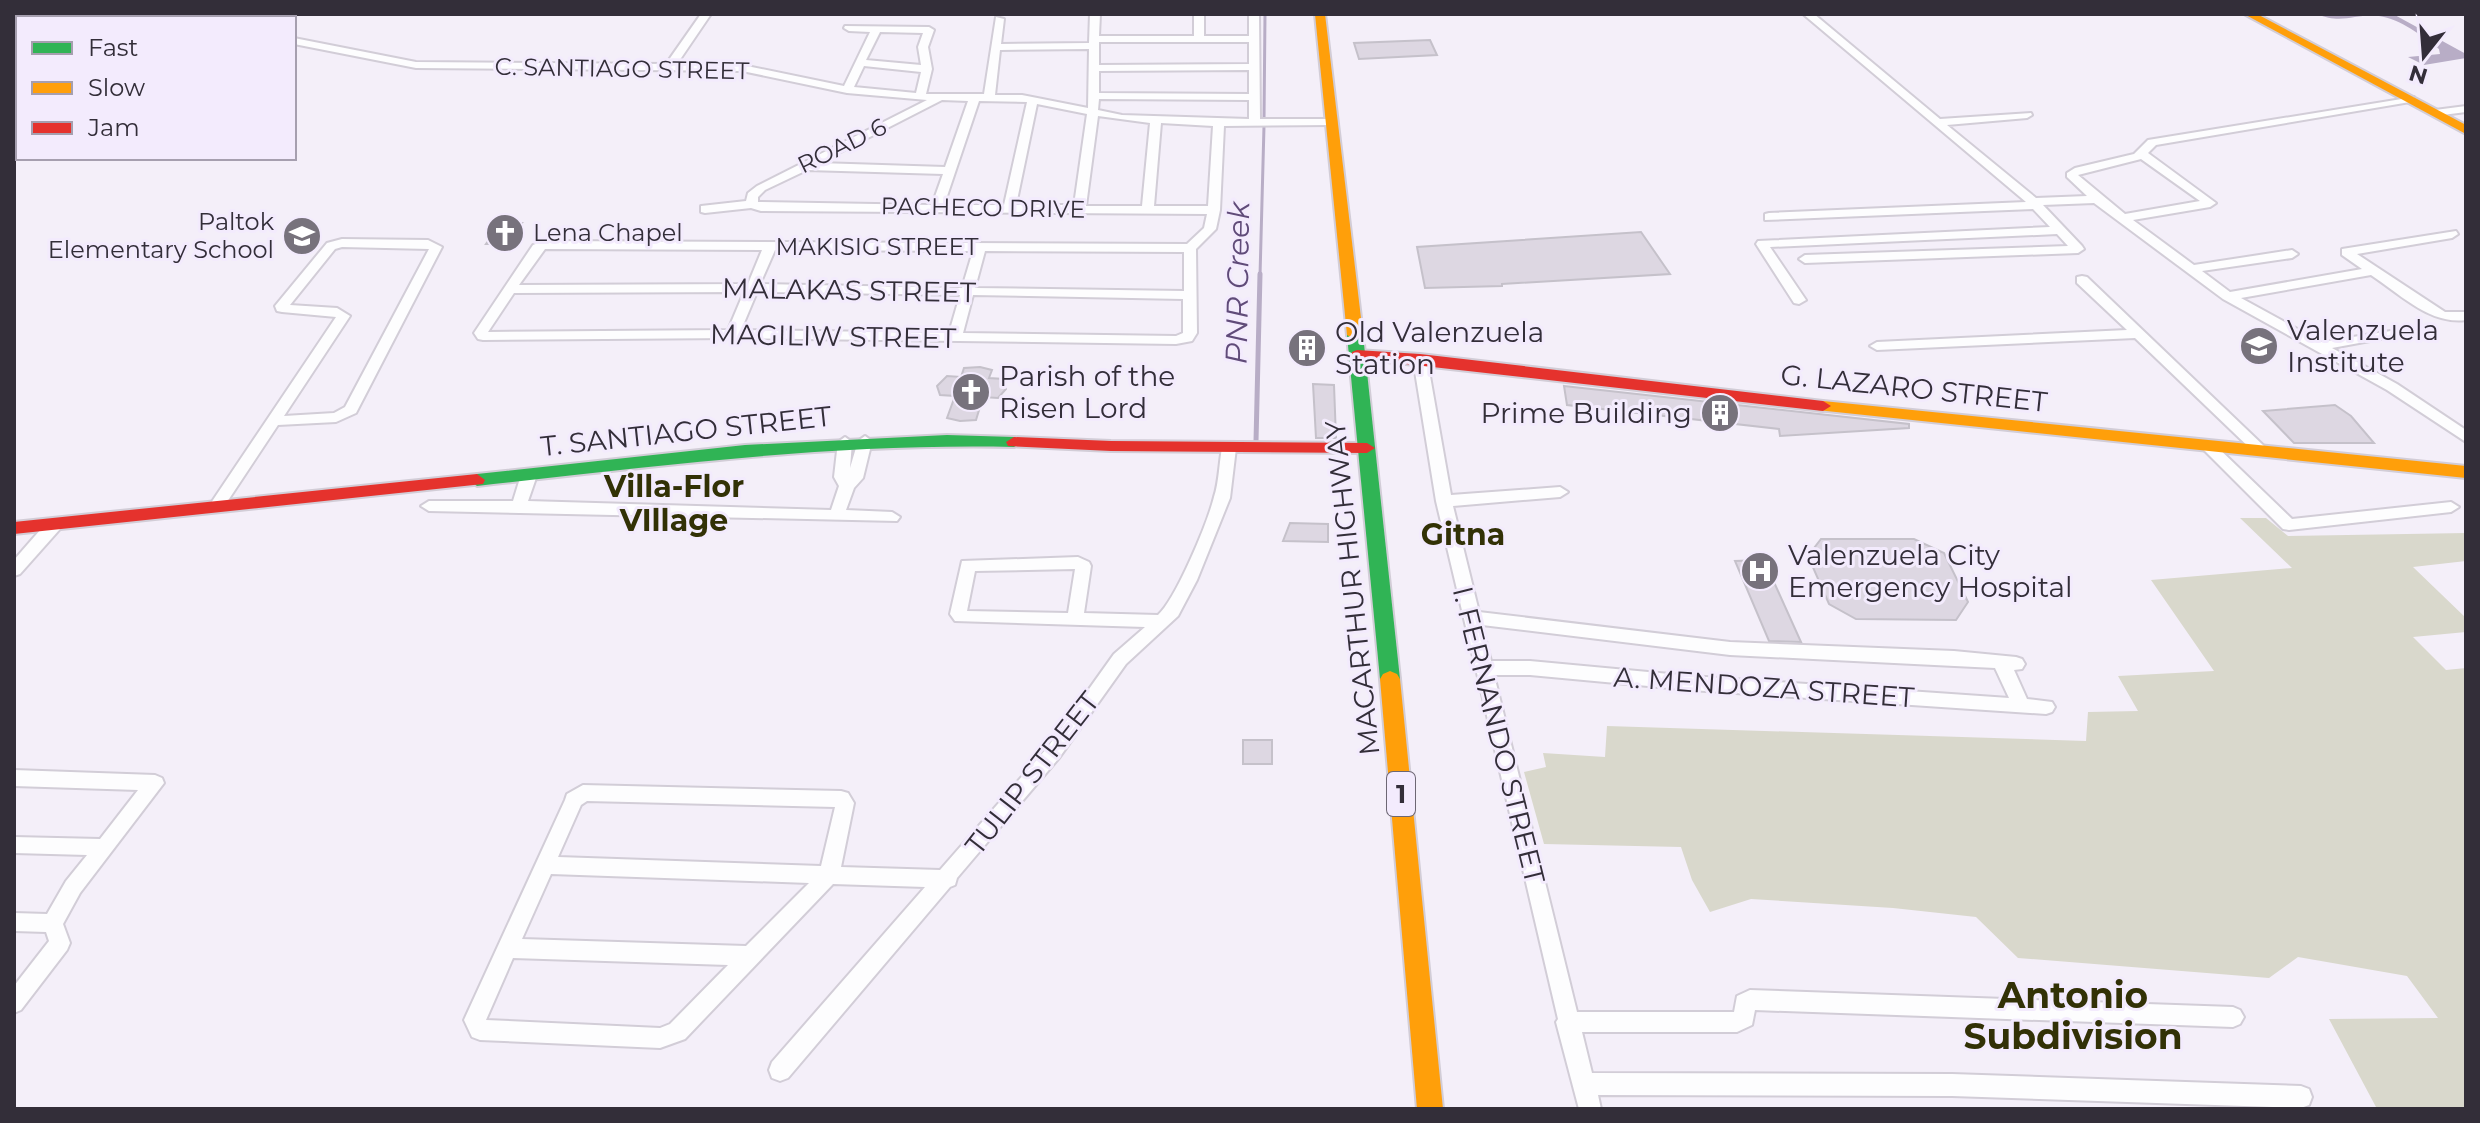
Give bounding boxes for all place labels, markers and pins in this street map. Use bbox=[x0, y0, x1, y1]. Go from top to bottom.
place label: Paltok Elementary School bbox=[48, 207, 275, 264]
church icon: Lena Chapel bbox=[484, 212, 526, 254]
school or university icon: Paltok Elementary School bbox=[281, 215, 323, 257]
place label: Lena Chapel bbox=[533, 218, 683, 247]
place label: Valenzuela Institute bbox=[2287, 313, 2439, 379]
place label: Old Valenzuela Station bbox=[1335, 315, 1544, 381]
school or university icon: Valenzuela Institute bbox=[2238, 325, 2280, 367]
building icon: Old Valenzuela Station bbox=[1286, 327, 1328, 369]
place label: Parish of the Risen Lord bbox=[999, 359, 1175, 425]
church icon: Parish of the Risen Lord bbox=[950, 371, 992, 413]
building icon: Prime Building bbox=[1699, 392, 1741, 434]
place label: Prime Building bbox=[1480, 396, 1692, 430]
place label: Valenzuela City Emergency Hospital bbox=[1788, 538, 2073, 604]
hospital icon: Valenzuela City Emergency Hospital bbox=[1739, 550, 1781, 592]

